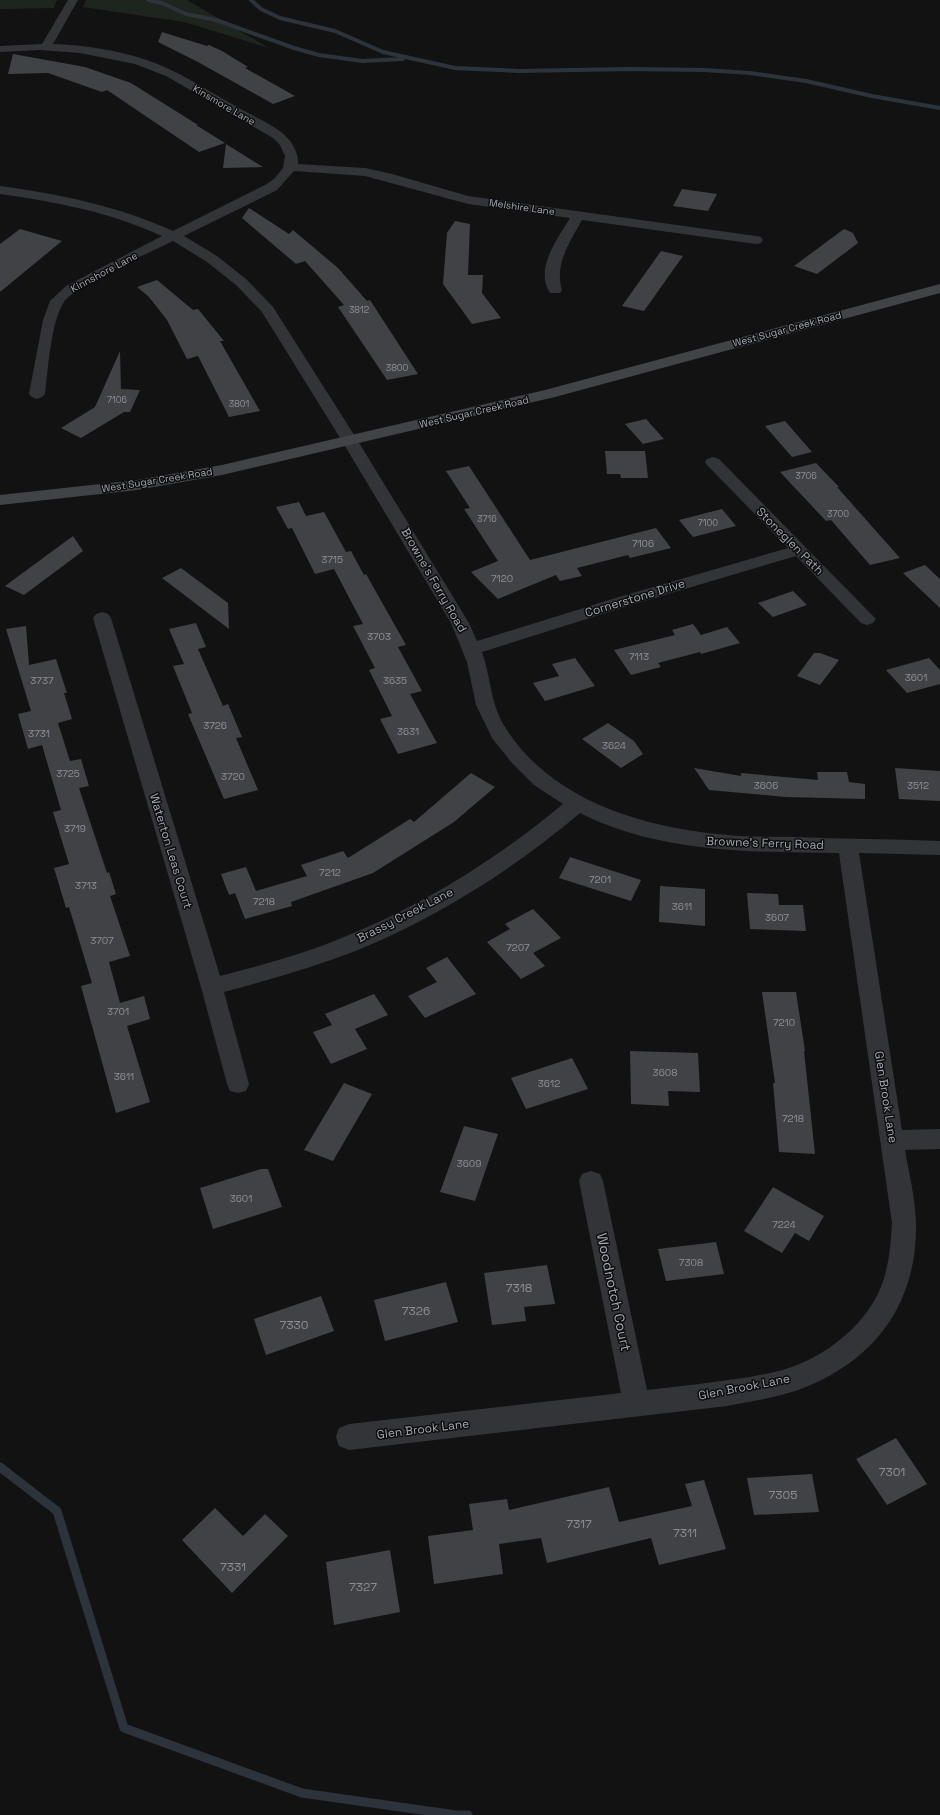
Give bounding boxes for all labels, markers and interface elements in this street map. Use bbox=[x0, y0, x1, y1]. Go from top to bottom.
street label: Kinsmore Lane bbox=[190, 82, 258, 128]
street label: Melshire Lane bbox=[488, 196, 556, 218]
street label: Kinnshore Lane bbox=[68, 249, 140, 295]
house number: 3812 bbox=[349, 304, 369, 316]
street label: West Sugar Creek Road bbox=[731, 308, 843, 350]
house number: 3800 bbox=[386, 362, 409, 374]
street label: West Sugar Creek Road bbox=[418, 393, 530, 431]
house number: 7106 bbox=[107, 394, 128, 406]
house number: 3801 bbox=[229, 398, 250, 410]
street label: West Sugar Creek Road bbox=[101, 465, 213, 495]
house number: 3706 bbox=[795, 470, 817, 482]
street label: Stoneglen Path bbox=[753, 504, 827, 578]
house number: 3700 bbox=[827, 508, 849, 520]
house number: 3716 bbox=[477, 513, 497, 525]
house number: 7100 bbox=[698, 517, 718, 529]
street label: Browne's Ferry Road bbox=[398, 525, 470, 635]
house number: 7106 bbox=[632, 537, 654, 550]
house number: 3715 bbox=[321, 553, 343, 566]
house number: 7120 bbox=[491, 572, 513, 585]
street label: Cornerstone Drive bbox=[583, 575, 687, 621]
house number: 3703 bbox=[367, 630, 391, 643]
house number: 7113 bbox=[629, 650, 649, 663]
house number: 3601 bbox=[905, 671, 927, 684]
house number: 3737 bbox=[30, 674, 54, 687]
house number: 3635 bbox=[383, 674, 407, 687]
house number: 3726 bbox=[203, 719, 227, 732]
house number: 3631 bbox=[397, 725, 419, 738]
house number: 3731 bbox=[28, 727, 50, 740]
house number: 3624 bbox=[602, 739, 626, 752]
house number: 3725 bbox=[56, 767, 80, 780]
house number: 3720 bbox=[221, 770, 245, 783]
house number: 3606 bbox=[754, 779, 778, 792]
house number: 3512 bbox=[907, 779, 929, 792]
street label: Waterton Leas Court bbox=[146, 792, 196, 910]
house number: 3719 bbox=[64, 822, 86, 835]
street label: Browne's Ferry Road bbox=[706, 833, 824, 853]
house number: 7212 bbox=[319, 866, 341, 879]
house number: 7201 bbox=[589, 873, 611, 886]
house number: 3713 bbox=[75, 879, 97, 892]
street label: Brassy Creek Lane bbox=[354, 884, 456, 946]
house number: 7218 bbox=[253, 895, 275, 908]
house number: 3611 bbox=[672, 900, 692, 913]
house number: 3607 bbox=[765, 911, 789, 924]
house number: 3707 bbox=[90, 934, 114, 947]
house number: 7207 bbox=[506, 941, 530, 954]
house number: 3701 bbox=[107, 1005, 129, 1018]
house number: 7210 bbox=[773, 1016, 795, 1029]
street label: Glen Brook Lane bbox=[871, 1050, 901, 1144]
house number: 3608 bbox=[653, 1066, 677, 1079]
house number: 3611 bbox=[114, 1070, 134, 1083]
house number: 3612 bbox=[538, 1077, 560, 1090]
house number: 7218 bbox=[782, 1112, 804, 1125]
house number: 3609 bbox=[457, 1157, 481, 1170]
house number: 3601 bbox=[230, 1192, 252, 1205]
house number: 7224 bbox=[772, 1218, 796, 1231]
street label: Woodnotch Court bbox=[593, 1231, 635, 1353]
house number: 7308 bbox=[679, 1256, 703, 1269]
house number: 7318 bbox=[506, 1280, 532, 1296]
house number: 7326 bbox=[402, 1303, 430, 1319]
house number: 7330 bbox=[280, 1317, 308, 1333]
street label: Glen Brook Lane bbox=[697, 1370, 791, 1404]
street label: Glen Brook Lane bbox=[376, 1415, 470, 1443]
house number: 7301 bbox=[879, 1464, 905, 1480]
house number: 7305 bbox=[769, 1487, 797, 1503]
house number: 7317 bbox=[566, 1516, 592, 1532]
house number: 7311 bbox=[673, 1525, 697, 1541]
house number: 7331 bbox=[220, 1559, 246, 1575]
house number: 7327 bbox=[349, 1579, 377, 1595]

